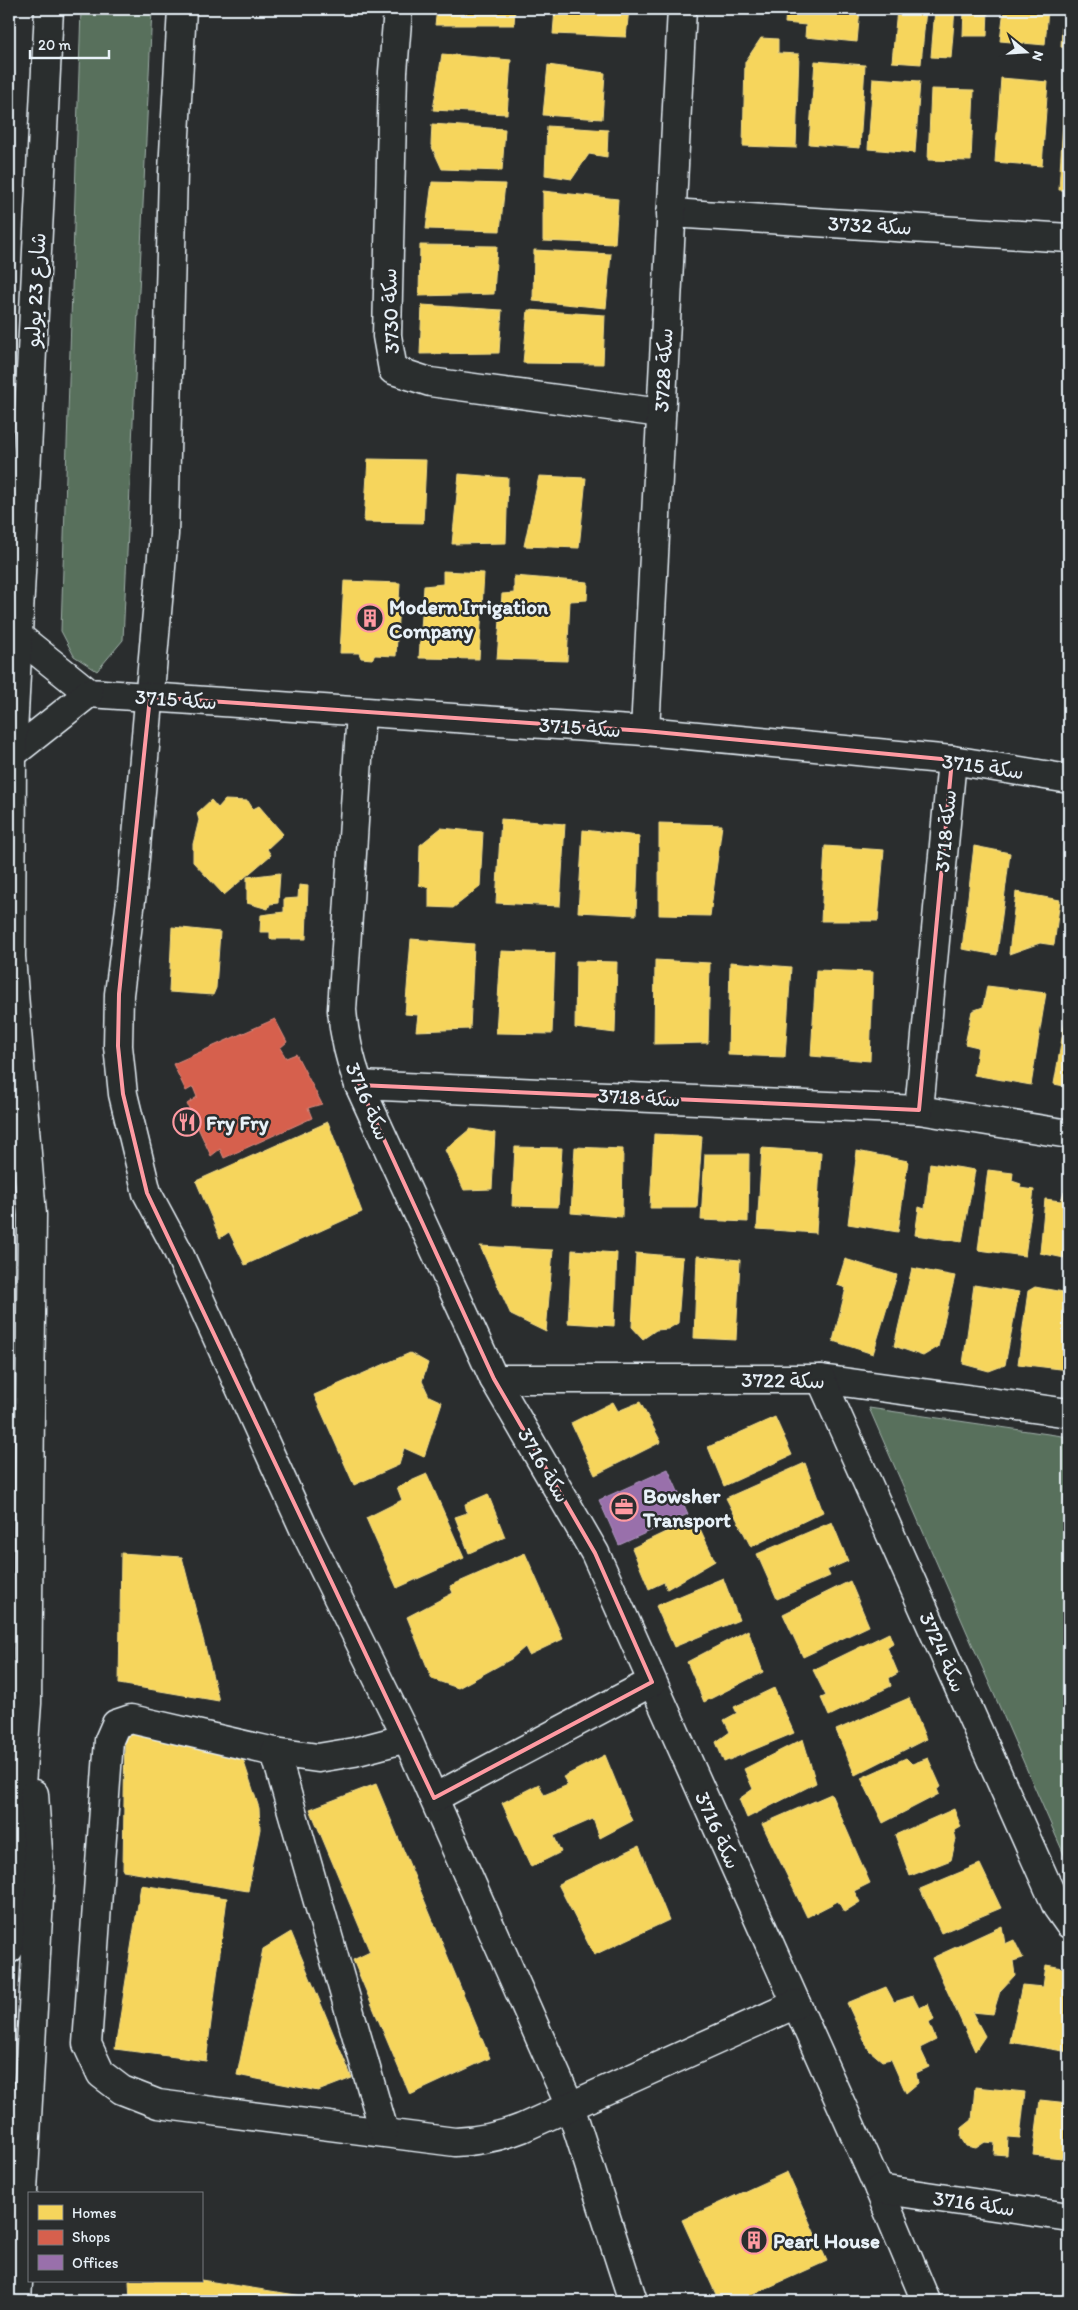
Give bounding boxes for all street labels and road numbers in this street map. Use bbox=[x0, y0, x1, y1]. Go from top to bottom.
street label: سكة 3732 bbox=[827, 210, 913, 240]
street label: شارع 23 يوليو bbox=[19, 232, 53, 349]
street label: سكة 3730 bbox=[376, 268, 404, 354]
street label: سكة 3728 bbox=[648, 327, 678, 413]
street label: سكة 3715 bbox=[134, 684, 218, 714]
street label: سكة 3715 bbox=[538, 712, 622, 742]
street label: سكة 3715 bbox=[940, 748, 1026, 784]
street label: سكة 3718 bbox=[929, 789, 961, 873]
street label: سكة 3716 bbox=[340, 1058, 396, 1144]
street label: سكة 3718 bbox=[597, 1082, 681, 1112]
street label: سكة 3722 bbox=[741, 1367, 825, 1393]
street label: سكة 3716 bbox=[513, 1423, 575, 1507]
street label: سكة 3724 bbox=[914, 1608, 972, 1696]
street label: سكة 3716 bbox=[690, 1787, 746, 1873]
street label: سكة 3716 bbox=[931, 2185, 1017, 2221]

